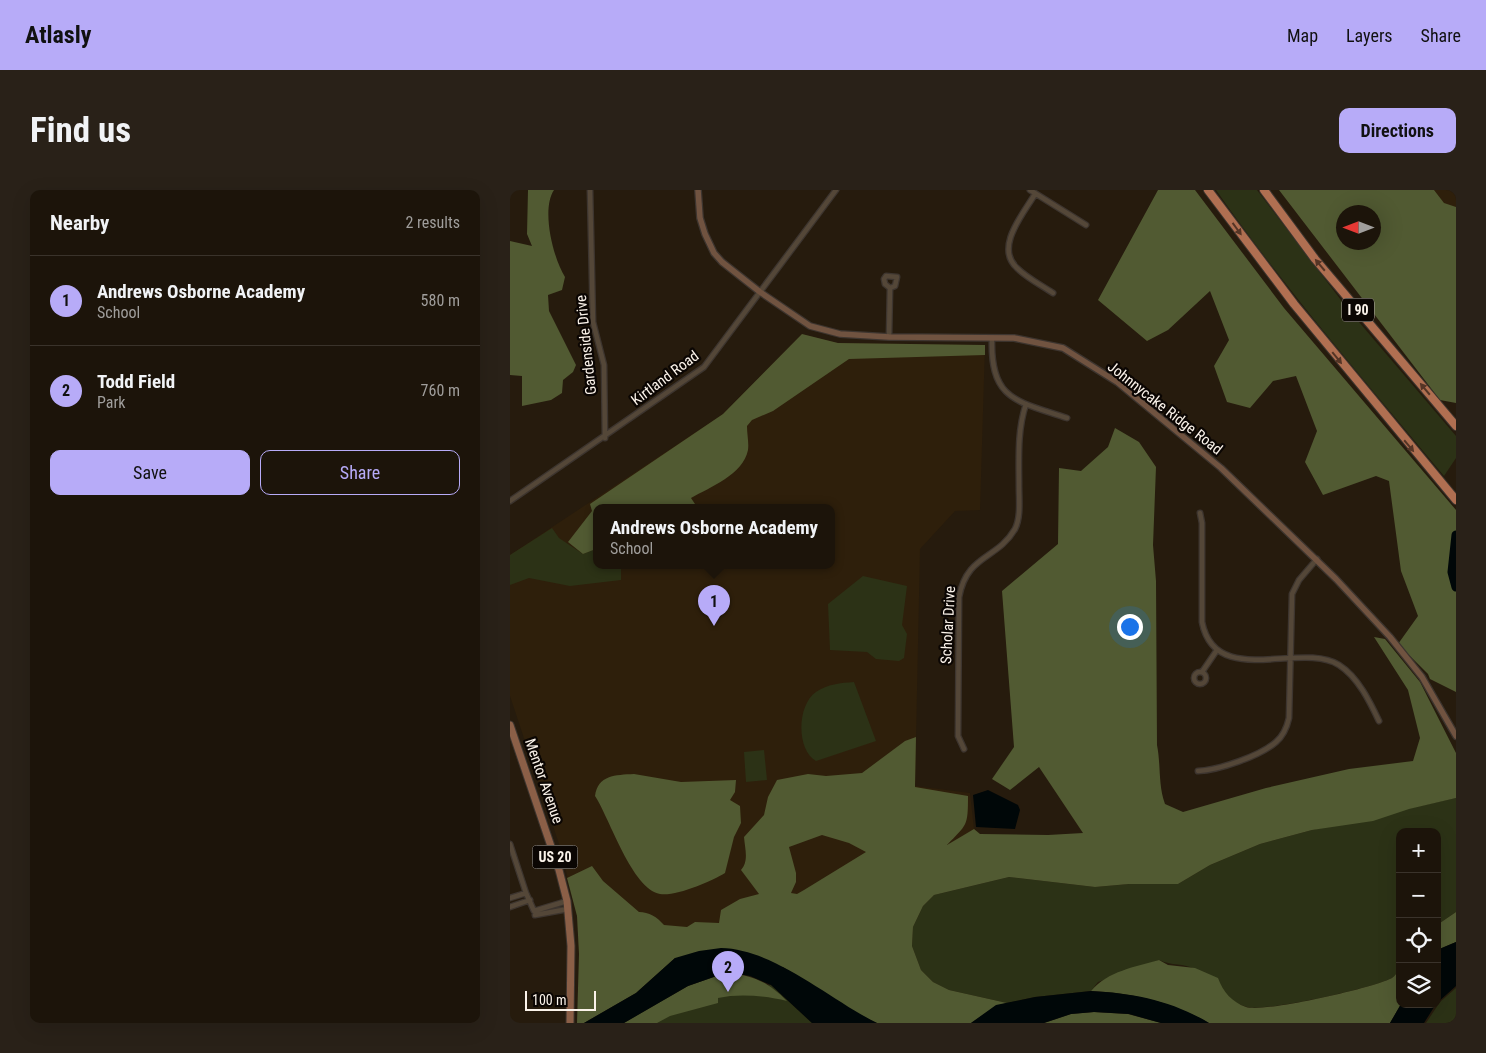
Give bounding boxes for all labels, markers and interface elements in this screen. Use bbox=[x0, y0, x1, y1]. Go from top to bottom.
text: Atlasly bbox=[25, 21, 91, 49]
text: Map bbox=[1287, 25, 1318, 46]
text: Layers bbox=[1346, 25, 1393, 46]
text: Share bbox=[1421, 25, 1461, 46]
button: Directions bbox=[1339, 108, 1456, 153]
text: Find us bbox=[30, 110, 131, 151]
north arrow bbox=[1336, 205, 1381, 250]
text: Nearby bbox=[50, 211, 109, 235]
text: 2 results bbox=[405, 213, 460, 232]
one-way arrow bbox=[1232, 222, 1242, 236]
one-way arrow bbox=[1315, 258, 1326, 271]
text: Andrews Osborne Academy bbox=[97, 280, 305, 303]
text: 1 bbox=[62, 291, 70, 310]
text: 580 m bbox=[421, 291, 460, 310]
street label: Gardenside Drive bbox=[572, 294, 600, 396]
road number: I 90 bbox=[1342, 298, 1374, 322]
text: School bbox=[97, 303, 140, 322]
street label: Kirtland Road bbox=[628, 347, 702, 409]
one-way arrow bbox=[1331, 351, 1342, 364]
street label: Johnnycake Ridge Road bbox=[1104, 358, 1226, 458]
text: Todd Field bbox=[97, 370, 175, 393]
text: 2 bbox=[62, 381, 70, 400]
text: 760 m bbox=[421, 381, 460, 400]
one-way arrow bbox=[1419, 383, 1430, 396]
text: Park bbox=[97, 393, 126, 412]
one-way arrow bbox=[1404, 439, 1415, 452]
button: Save bbox=[50, 450, 250, 495]
button: Share bbox=[260, 450, 460, 495]
popup bbox=[593, 504, 835, 569]
text: Andrews Osborne Academy bbox=[610, 516, 818, 539]
text: School bbox=[610, 539, 653, 558]
pin: 1 bbox=[698, 585, 730, 626]
street label: Scholar Drive bbox=[937, 586, 959, 664]
your location bbox=[1117, 614, 1143, 640]
street label: Mentor Avenue bbox=[521, 736, 567, 826]
map controls bbox=[1396, 828, 1441, 1008]
button: + bbox=[1396, 828, 1441, 873]
road number: US 20 bbox=[532, 846, 578, 869]
button: − bbox=[1396, 873, 1441, 918]
button: locate bbox=[1396, 918, 1441, 963]
pin: 2 bbox=[712, 951, 744, 992]
button: layers bbox=[1396, 963, 1441, 1008]
scale bar bbox=[525, 988, 596, 1011]
text: 100 m bbox=[532, 992, 567, 1008]

